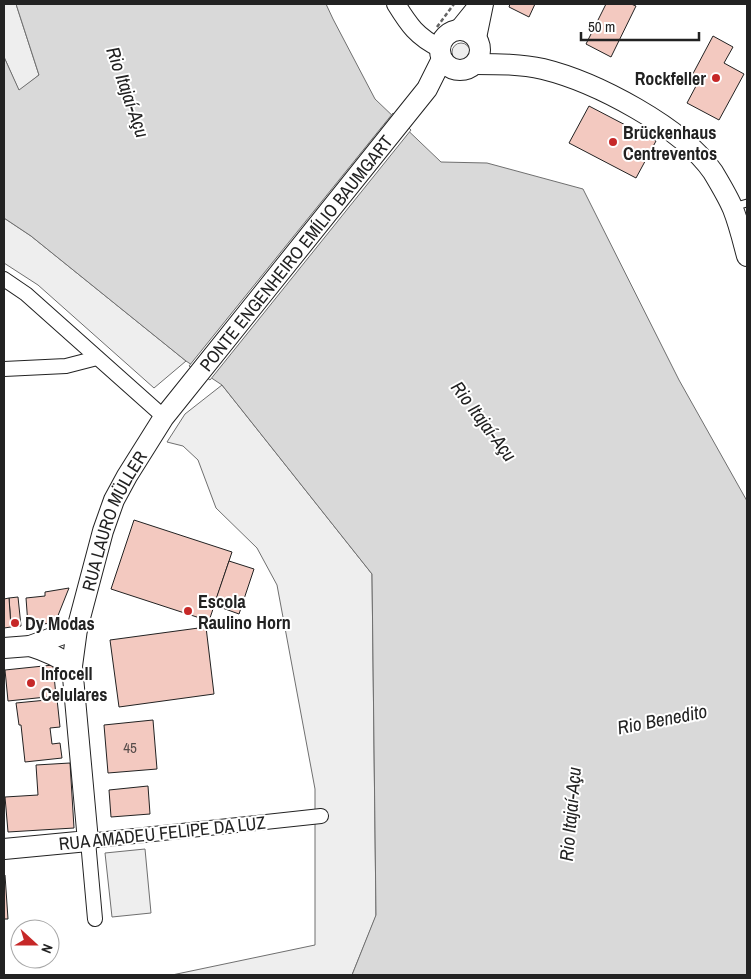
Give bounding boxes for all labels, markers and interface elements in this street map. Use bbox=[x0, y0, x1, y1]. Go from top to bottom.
scale bar bbox=[581, 10, 698, 42]
text: 50 m bbox=[588, 16, 615, 37]
water label: Rio Itajaí-Açu bbox=[100, 43, 156, 141]
place label: Rockfeller bbox=[635, 66, 706, 91]
marker: Rockfeller bbox=[710, 72, 722, 84]
place label: Brückenhaus Centreventos bbox=[623, 120, 717, 166]
street label: PONTE ENGENHEIRO EMÍLIO BAUMGART bbox=[193, 130, 398, 376]
marker: Brückenhaus Centreventos bbox=[607, 136, 619, 148]
water label: Rio Itajaí-Açu bbox=[445, 375, 523, 467]
street label: RUA LAURO MÜLLER bbox=[75, 446, 152, 594]
place label: Escola Raulino Horn bbox=[198, 589, 291, 635]
marker: Escola Raulino Horn bbox=[182, 605, 194, 617]
place label: Dy Modas bbox=[25, 611, 95, 636]
marker: Dy Modas bbox=[9, 617, 21, 629]
place label: Infocell Celulares bbox=[41, 661, 107, 707]
marker: Infocell Celulares bbox=[25, 677, 37, 689]
water label: Rio Benedito bbox=[615, 697, 709, 740]
house number: 45 bbox=[123, 737, 137, 758]
water label: Rio Itajaí-Açu bbox=[553, 766, 587, 862]
street label: RUA AMADEU FELIPE DA LUZ bbox=[57, 810, 267, 856]
north arrow bbox=[10, 919, 60, 969]
text: N bbox=[37, 942, 57, 956]

